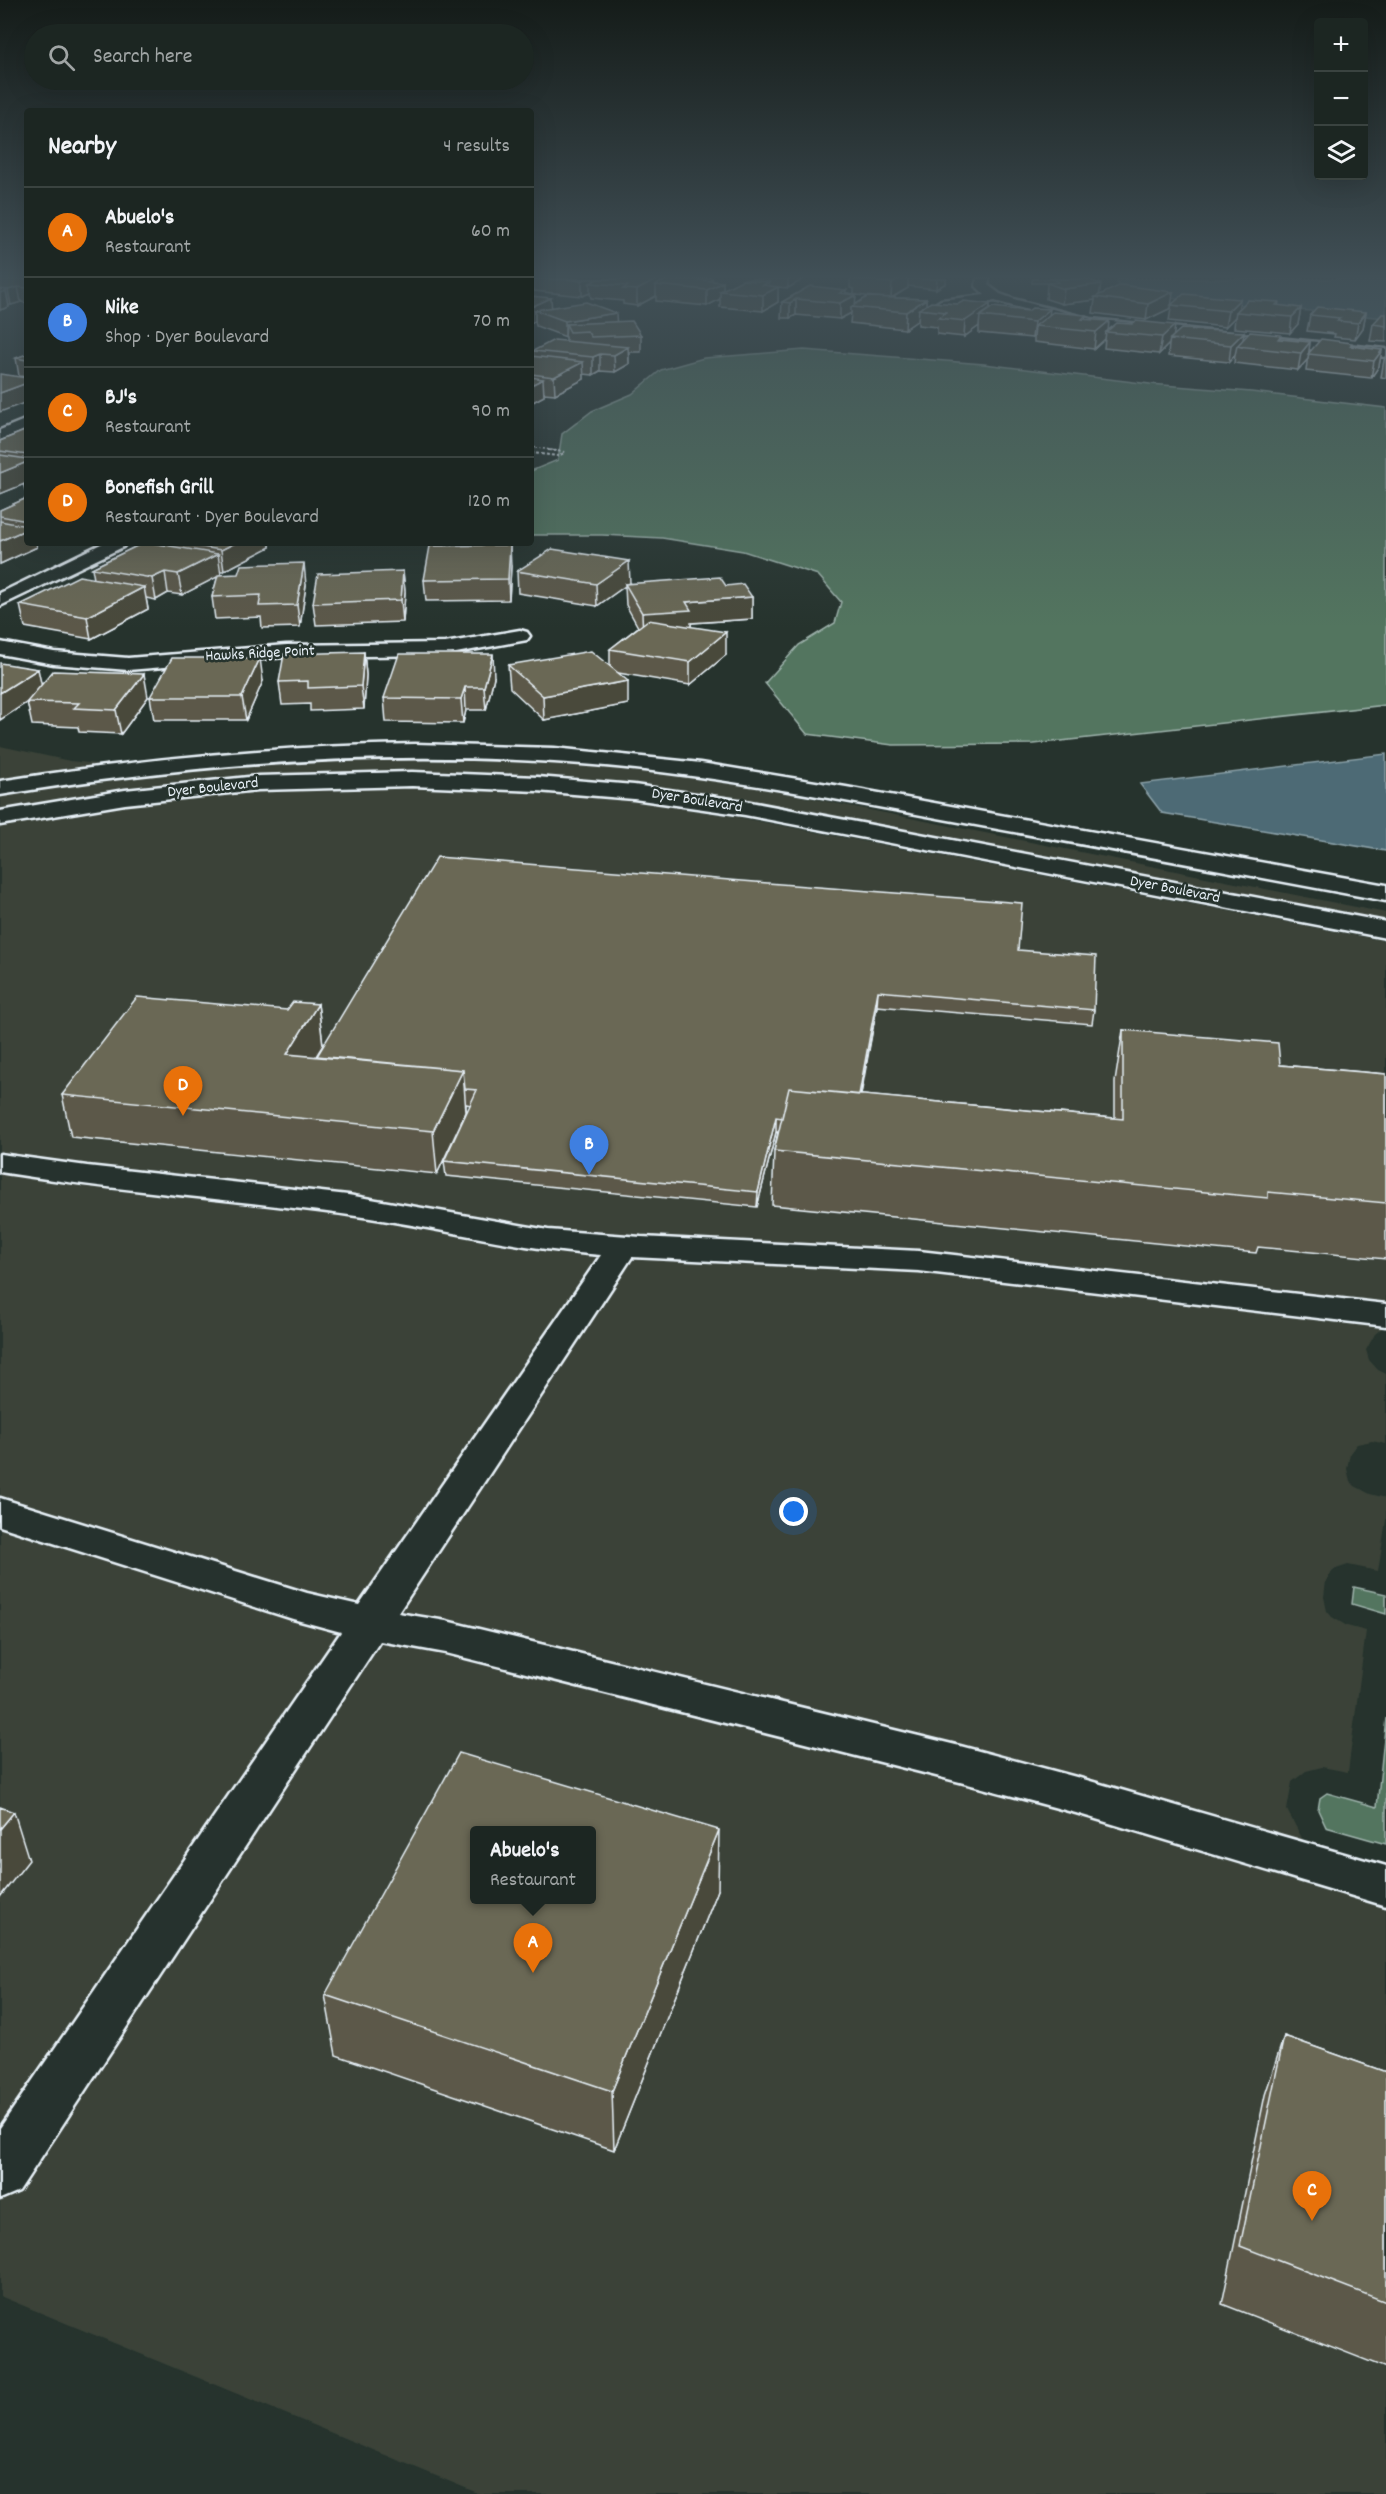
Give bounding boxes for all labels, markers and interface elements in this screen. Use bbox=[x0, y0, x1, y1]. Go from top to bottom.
map controls bbox=[1314, 18, 1368, 180]
button: + bbox=[1314, 18, 1368, 72]
search box bbox=[24, 24, 534, 90]
icon: search bbox=[45, 41, 78, 74]
text: Search here bbox=[93, 42, 192, 73]
button: − bbox=[1314, 72, 1368, 126]
button: layers bbox=[1314, 126, 1368, 180]
text: Nearby bbox=[48, 129, 116, 166]
text: 4 results bbox=[443, 133, 510, 161]
text: Abuelo's bbox=[105, 203, 174, 234]
text: A bbox=[62, 218, 73, 246]
text: 60 m bbox=[471, 218, 510, 246]
text: Restaurant bbox=[105, 234, 191, 262]
text: Nike bbox=[105, 293, 139, 324]
text: B bbox=[63, 308, 72, 336]
text: 70 m bbox=[473, 308, 510, 336]
text: Shop · Dyer Boulevard bbox=[105, 324, 269, 352]
text: BJ's bbox=[105, 383, 137, 414]
text: C bbox=[63, 398, 72, 426]
text: 90 m bbox=[472, 398, 510, 426]
text: Restaurant bbox=[105, 414, 191, 442]
text: Bonefish Grill bbox=[105, 473, 213, 504]
text: D bbox=[62, 488, 73, 516]
text: 120 m bbox=[468, 488, 510, 516]
text: Restaurant · Dyer Boulevard bbox=[105, 504, 319, 532]
street label: Hawks Ridge Point bbox=[205, 640, 315, 668]
street label: Dyer Boulevard bbox=[166, 772, 260, 804]
street label: Dyer Boulevard bbox=[650, 782, 744, 820]
street label: Dyer Boulevard bbox=[1128, 870, 1222, 910]
pin: D bbox=[164, 1066, 202, 1116]
pin: B bbox=[570, 1126, 608, 1175]
your location bbox=[779, 1497, 808, 1526]
popup bbox=[470, 1826, 596, 1904]
text: Abuelo's bbox=[490, 1836, 559, 1867]
text: Restaurant bbox=[490, 1867, 576, 1895]
pin: A bbox=[514, 1924, 552, 1973]
pin: C bbox=[1292, 2172, 1332, 2221]

